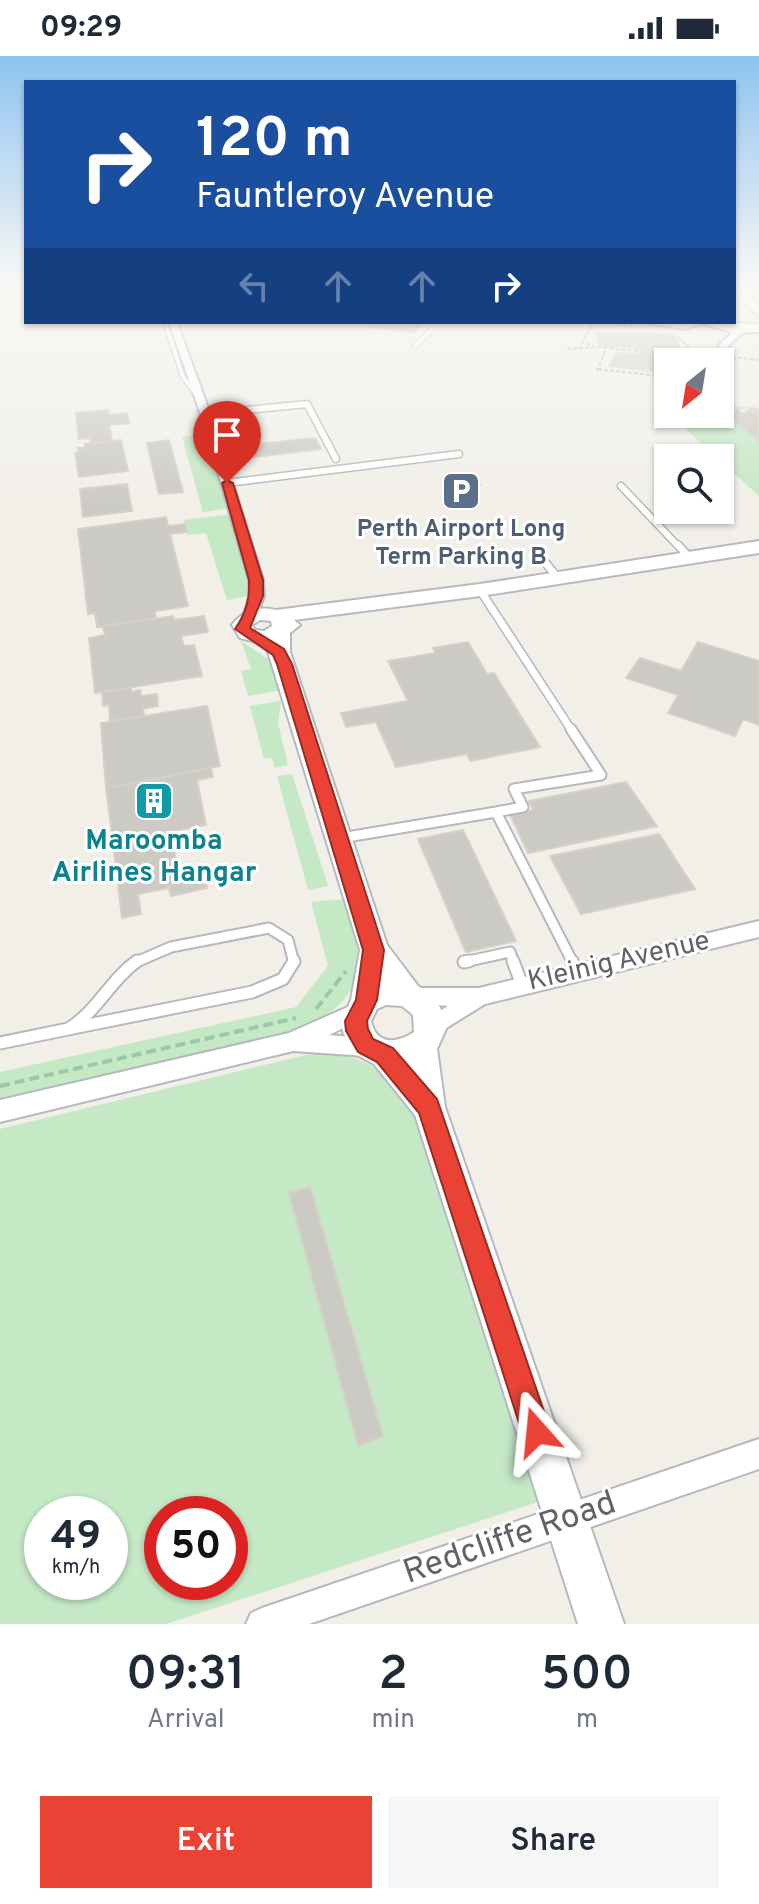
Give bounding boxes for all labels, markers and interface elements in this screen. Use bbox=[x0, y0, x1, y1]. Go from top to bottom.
text: 09:29 bbox=[40, 10, 122, 47]
text: 120 m bbox=[196, 106, 353, 176]
icon: right bbox=[64, 112, 168, 216]
text: Fauntleroy Avenue bbox=[196, 175, 494, 221]
icon: left bbox=[232, 264, 276, 308]
icon: ahead bbox=[316, 264, 360, 308]
icon: ahead bbox=[400, 264, 444, 308]
icon: right bbox=[484, 264, 528, 308]
north arrow bbox=[654, 348, 734, 428]
map controls bbox=[654, 348, 734, 524]
pin bbox=[193, 401, 261, 483]
icon: arrive bbox=[205, 413, 249, 457]
button: search bbox=[654, 444, 734, 524]
parking icon: Perth Airport Long Term Parking B bbox=[440, 470, 482, 512]
place label: Perth Airport Long Term Parking B bbox=[357, 515, 565, 573]
building icon: Maroomba Airlines Hangar bbox=[133, 780, 175, 822]
place label: Maroomba Airlines Hangar bbox=[52, 824, 257, 892]
street label: Kleinig Avenue bbox=[524, 924, 714, 1000]
position arrow bbox=[495, 1390, 579, 1474]
street label: Redcliffe Road bbox=[398, 1482, 622, 1596]
speed limit sign: 50 bbox=[144, 1496, 248, 1600]
text: 49 bbox=[51, 1513, 101, 1563]
text: km/h bbox=[52, 1555, 100, 1581]
text: 09:31 bbox=[126, 1646, 245, 1706]
text: 2 bbox=[379, 1646, 408, 1706]
text: 500 bbox=[541, 1646, 633, 1706]
text: Arrival bbox=[147, 1704, 225, 1737]
text: min bbox=[372, 1704, 415, 1737]
text: m bbox=[576, 1704, 598, 1737]
button: Exit bbox=[40, 1796, 372, 1888]
button: Share bbox=[388, 1796, 719, 1888]

